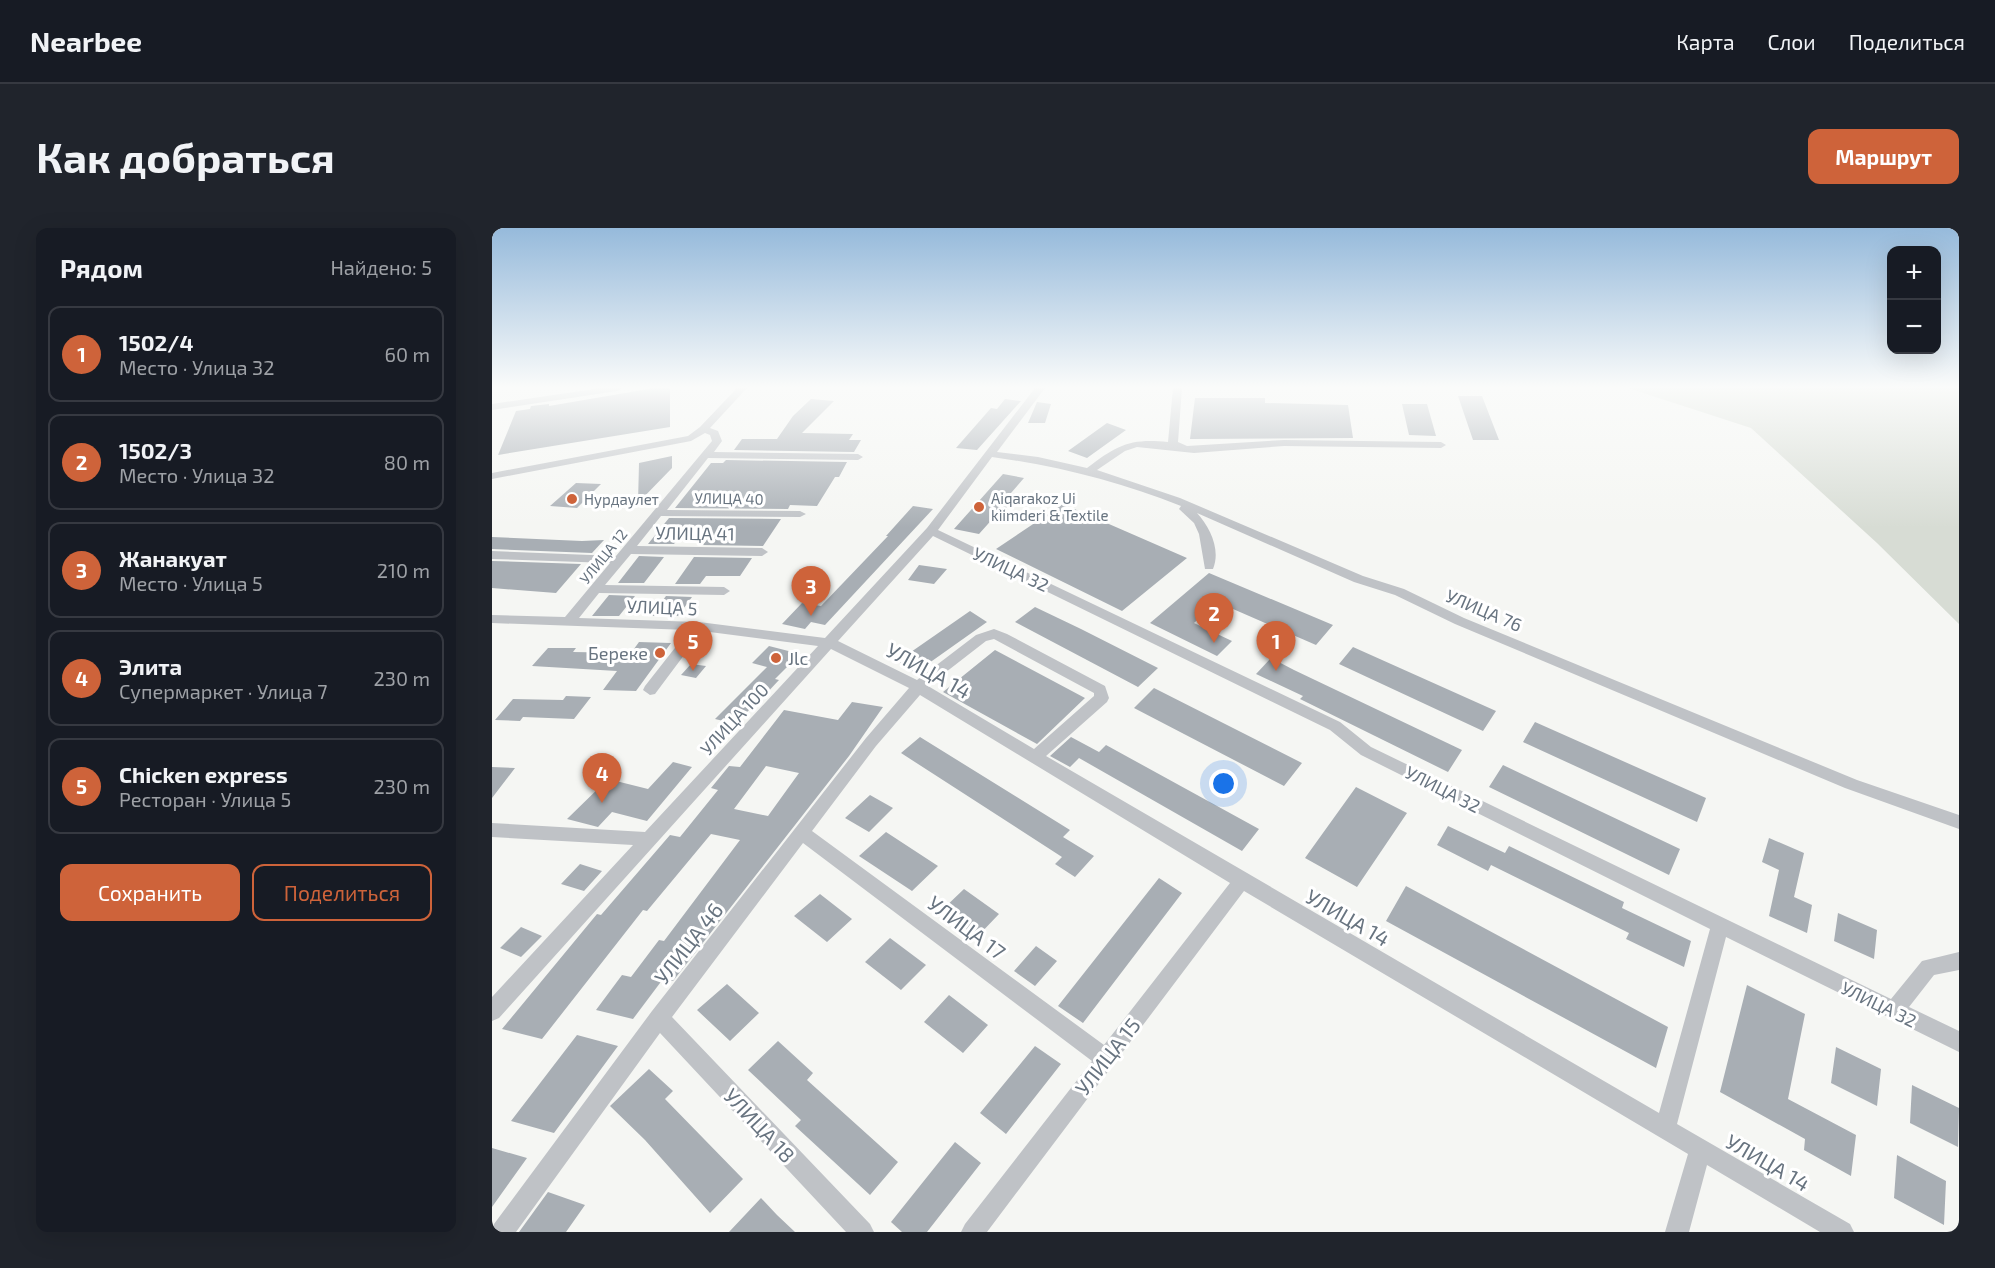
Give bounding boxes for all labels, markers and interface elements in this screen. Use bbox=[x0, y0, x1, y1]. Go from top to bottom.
text: Nearbee bbox=[30, 24, 142, 58]
text: Карта bbox=[1676, 29, 1735, 54]
text: Слои bbox=[1768, 29, 1816, 54]
text: Поделиться bbox=[1849, 29, 1965, 54]
button: Маршрут bbox=[1808, 129, 1959, 184]
text: Как добраться bbox=[36, 131, 335, 181]
map controls bbox=[1887, 246, 1941, 354]
button: + bbox=[1887, 246, 1941, 300]
text: Рядом bbox=[60, 252, 143, 283]
text: Найдено: 5 bbox=[330, 255, 432, 279]
button: − bbox=[1887, 300, 1941, 354]
text: 1502/4 bbox=[119, 329, 194, 355]
text: 1 bbox=[77, 342, 86, 366]
text: 60 m bbox=[385, 342, 430, 366]
text: Место · Улица 32 bbox=[119, 355, 274, 379]
text: 1502/3 bbox=[119, 437, 192, 463]
text: 2 bbox=[76, 450, 87, 474]
text: 80 m bbox=[384, 450, 430, 474]
text: Место · Улица 32 bbox=[119, 463, 274, 487]
street label: УЛИЦА 40 bbox=[694, 488, 764, 508]
place label: Aiqarakoz Ui kiimderi & Textile bbox=[991, 489, 1108, 524]
place label: Нурдаулет bbox=[584, 490, 659, 509]
marker: Нурдаулет bbox=[565, 492, 579, 506]
marker: Aiqarakoz Ui kiimderi & Textile bbox=[972, 500, 986, 514]
street label: УЛИЦА 41 bbox=[655, 521, 735, 545]
street label: УЛИЦА 12 bbox=[575, 525, 631, 587]
street label: УЛИЦА 32 bbox=[970, 542, 1052, 596]
text: Жанакуат bbox=[119, 545, 227, 571]
text: 3 bbox=[76, 558, 87, 582]
text: 210 m bbox=[377, 558, 430, 582]
pin: 3 bbox=[792, 566, 830, 616]
text: Место · Улица 5 bbox=[119, 571, 263, 595]
street label: УЛИЦА 76 bbox=[1443, 584, 1525, 636]
pin: 2 bbox=[1194, 594, 1234, 643]
street label: УЛИЦА 5 bbox=[626, 595, 698, 619]
pin: 5 bbox=[674, 622, 712, 671]
pin: 1 bbox=[1256, 622, 1296, 671]
street label: УЛИЦА 14 bbox=[882, 637, 976, 703]
place label: Береке bbox=[588, 642, 648, 664]
marker: Береке bbox=[653, 646, 667, 660]
place label: Jlc bbox=[788, 647, 808, 669]
marker: Jlc bbox=[769, 651, 783, 665]
text: Элита bbox=[119, 653, 182, 679]
text: 4 bbox=[75, 666, 88, 690]
text: 230 m bbox=[374, 666, 430, 690]
text: Супермаркет · Улица 7 bbox=[119, 679, 327, 703]
street label: УЛИЦА 100 bbox=[695, 679, 773, 759]
pin: 4 bbox=[582, 754, 622, 803]
text: Chicken express bbox=[119, 761, 288, 787]
street label: УЛИЦА 32 bbox=[1402, 761, 1484, 817]
your location bbox=[1209, 769, 1238, 798]
text: 5 bbox=[76, 774, 87, 798]
text: 230 m bbox=[374, 774, 430, 798]
text: Ресторан · Улица 5 bbox=[119, 787, 291, 811]
button: Сохранить bbox=[60, 864, 240, 921]
button: Поделиться bbox=[252, 864, 432, 921]
street label: УЛИЦА 14 bbox=[1302, 883, 1394, 951]
street label: УЛИЦА 17 bbox=[923, 890, 1011, 964]
street label: УЛИЦА 46 bbox=[649, 897, 727, 989]
street label: УЛИЦА 32 bbox=[1838, 976, 1920, 1032]
street label: УЛИЦА 15 bbox=[1069, 1012, 1145, 1100]
street label: УЛИЦА 18 bbox=[719, 1083, 801, 1167]
street label: УЛИЦА 14 bbox=[1722, 1128, 1814, 1196]

